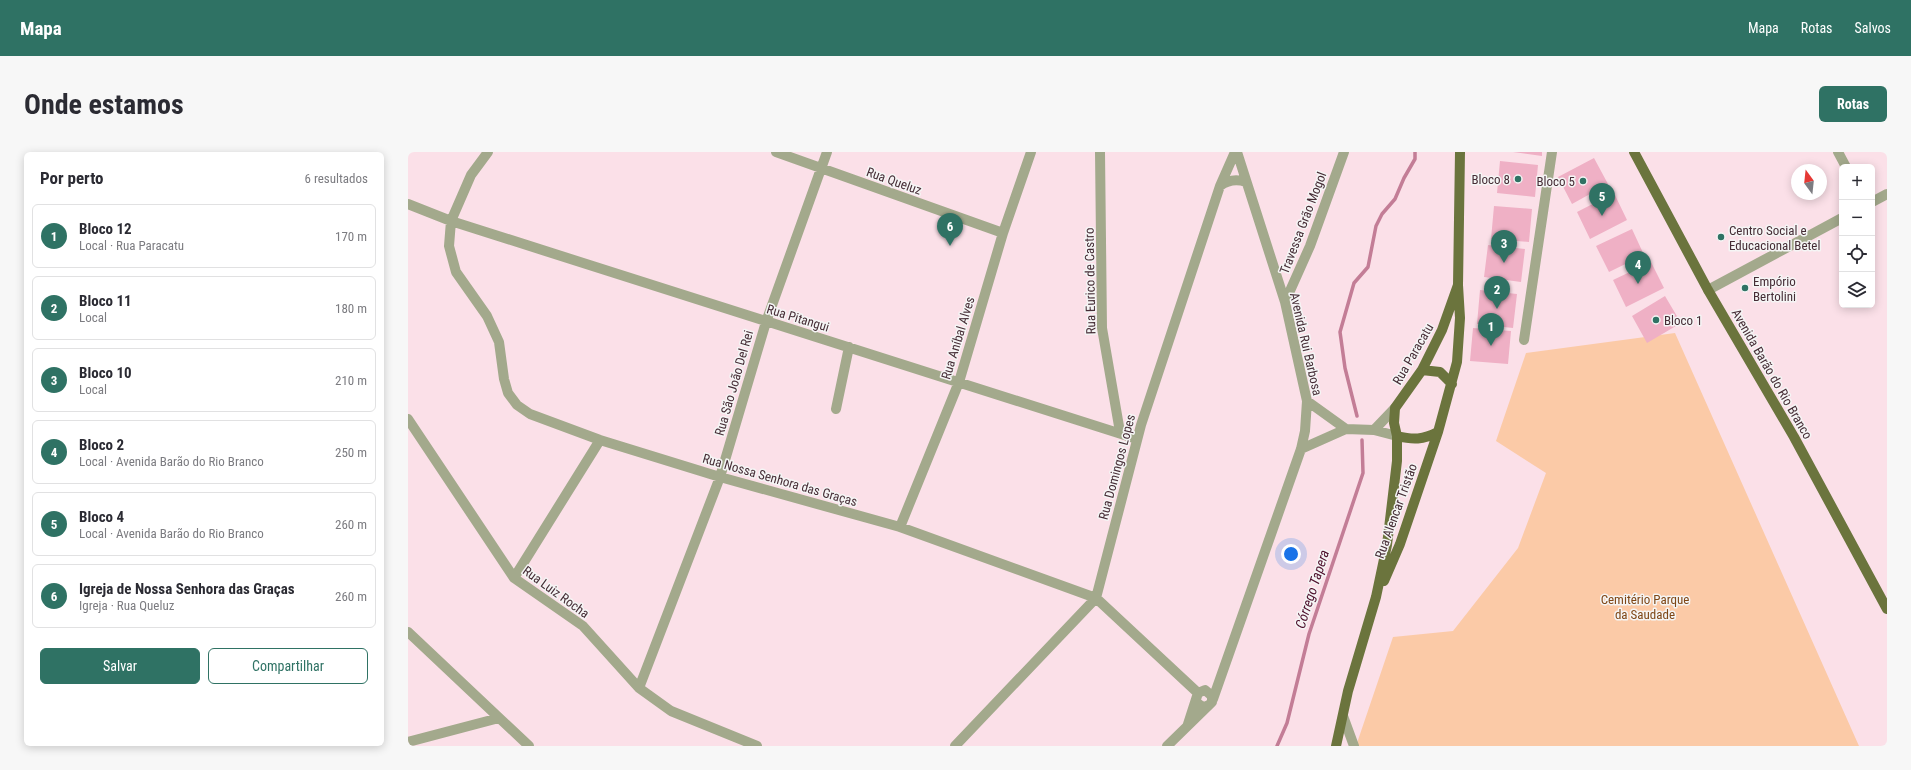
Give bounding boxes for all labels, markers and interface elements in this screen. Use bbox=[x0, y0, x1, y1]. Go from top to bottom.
text: Mapa bbox=[20, 17, 62, 40]
text: Mapa bbox=[1748, 20, 1779, 36]
text: Rotas bbox=[1801, 20, 1833, 36]
text: Salvos bbox=[1855, 20, 1891, 36]
button: Rotas bbox=[1819, 86, 1887, 122]
text: Onde estamos bbox=[24, 88, 184, 121]
street label: Rua Queluz bbox=[864, 164, 924, 198]
north arrow bbox=[1791, 164, 1827, 200]
map controls bbox=[1839, 164, 1875, 308]
button: + bbox=[1839, 164, 1875, 200]
text: Por perto bbox=[40, 168, 104, 188]
street label: Travessa Grão Mogol bbox=[1277, 170, 1329, 276]
text: 6 resultados bbox=[304, 171, 368, 186]
place label: Bloco 8 bbox=[1471, 172, 1510, 187]
marker: Bloco 8 bbox=[1513, 174, 1523, 184]
place label: Bloco 5 bbox=[1536, 174, 1575, 189]
marker: Bloco 5 bbox=[1578, 176, 1588, 186]
pin: 5 bbox=[1589, 183, 1615, 216]
button: − bbox=[1839, 200, 1875, 236]
pin: 6 bbox=[937, 213, 963, 246]
text: Bloco 12 bbox=[79, 220, 132, 238]
place label: Centro Social e Educacional Betel bbox=[1729, 223, 1820, 253]
street label: Rua Eurico de Castro bbox=[1082, 228, 1098, 334]
text: 1 bbox=[51, 229, 57, 244]
text: 170 m bbox=[335, 229, 367, 244]
pin: 3 bbox=[1491, 230, 1517, 263]
marker: Centro Social e Educacional Betel bbox=[1716, 232, 1726, 242]
button: locate bbox=[1839, 236, 1875, 272]
text: Local · Rua Paracatu bbox=[79, 238, 184, 253]
pin: 4 bbox=[1625, 251, 1651, 284]
button: layers bbox=[1839, 272, 1875, 308]
place label: Empório Bertolini bbox=[1753, 274, 1796, 304]
pin: 2 bbox=[1484, 276, 1510, 309]
marker: Empório Bertolini bbox=[1740, 283, 1750, 293]
street label: Avenida Rui Barbosa bbox=[1287, 291, 1325, 397]
text: Bloco 11 bbox=[79, 292, 132, 310]
street label: Rua Aníbal Alves bbox=[938, 295, 978, 381]
text: 2 bbox=[51, 301, 57, 316]
text: 180 m bbox=[335, 301, 367, 316]
street label: Rua Pitangui bbox=[765, 301, 831, 335]
street label: Avenida Barão do Rio Branco bbox=[1729, 306, 1815, 442]
text: Local bbox=[79, 310, 107, 325]
pin: 1 bbox=[1478, 313, 1504, 346]
place label: Bloco 1 bbox=[1664, 313, 1703, 328]
marker: Bloco 1 bbox=[1651, 315, 1661, 325]
street label: Rua Paracatu bbox=[1389, 321, 1437, 387]
street label: Rua São João Del Rei bbox=[712, 329, 756, 437]
text: Bloco 10 bbox=[79, 364, 132, 382]
text: 3 bbox=[51, 373, 57, 388]
text: 210 m bbox=[335, 373, 367, 388]
text: Local bbox=[79, 382, 107, 397]
street label: Rua Domingos Lopes bbox=[1096, 413, 1138, 521]
text: Bloco 2 bbox=[79, 436, 124, 454]
text: 4 bbox=[51, 445, 57, 460]
text: 250 m bbox=[335, 445, 367, 460]
street label: Rua Nossa Senhora das Graças bbox=[701, 451, 859, 509]
text: Local · Avenida Barão do Rio Branco bbox=[79, 454, 264, 469]
street label: Rua Alencar Tristão bbox=[1372, 461, 1420, 561]
text: Bloco 4 bbox=[79, 508, 124, 526]
text: 5 bbox=[51, 517, 57, 532]
text: 260 m bbox=[335, 517, 367, 532]
text: Local · Avenida Barão do Rio Branco bbox=[79, 526, 264, 541]
your location bbox=[1281, 544, 1301, 564]
water label: Córrego Tapera bbox=[1292, 548, 1332, 630]
street label: Rua Luiz Rocha bbox=[520, 563, 592, 621]
text: Igreja de Nossa Senhora das Graças bbox=[79, 580, 295, 598]
text: 6 bbox=[51, 589, 57, 604]
text: 260 m bbox=[335, 589, 367, 604]
park label: Cemitério Parque da Saudade bbox=[1601, 592, 1689, 622]
text: Igreja · Rua Queluz bbox=[79, 598, 174, 613]
button: Salvar bbox=[40, 648, 200, 684]
button: Compartilhar bbox=[208, 648, 368, 684]

